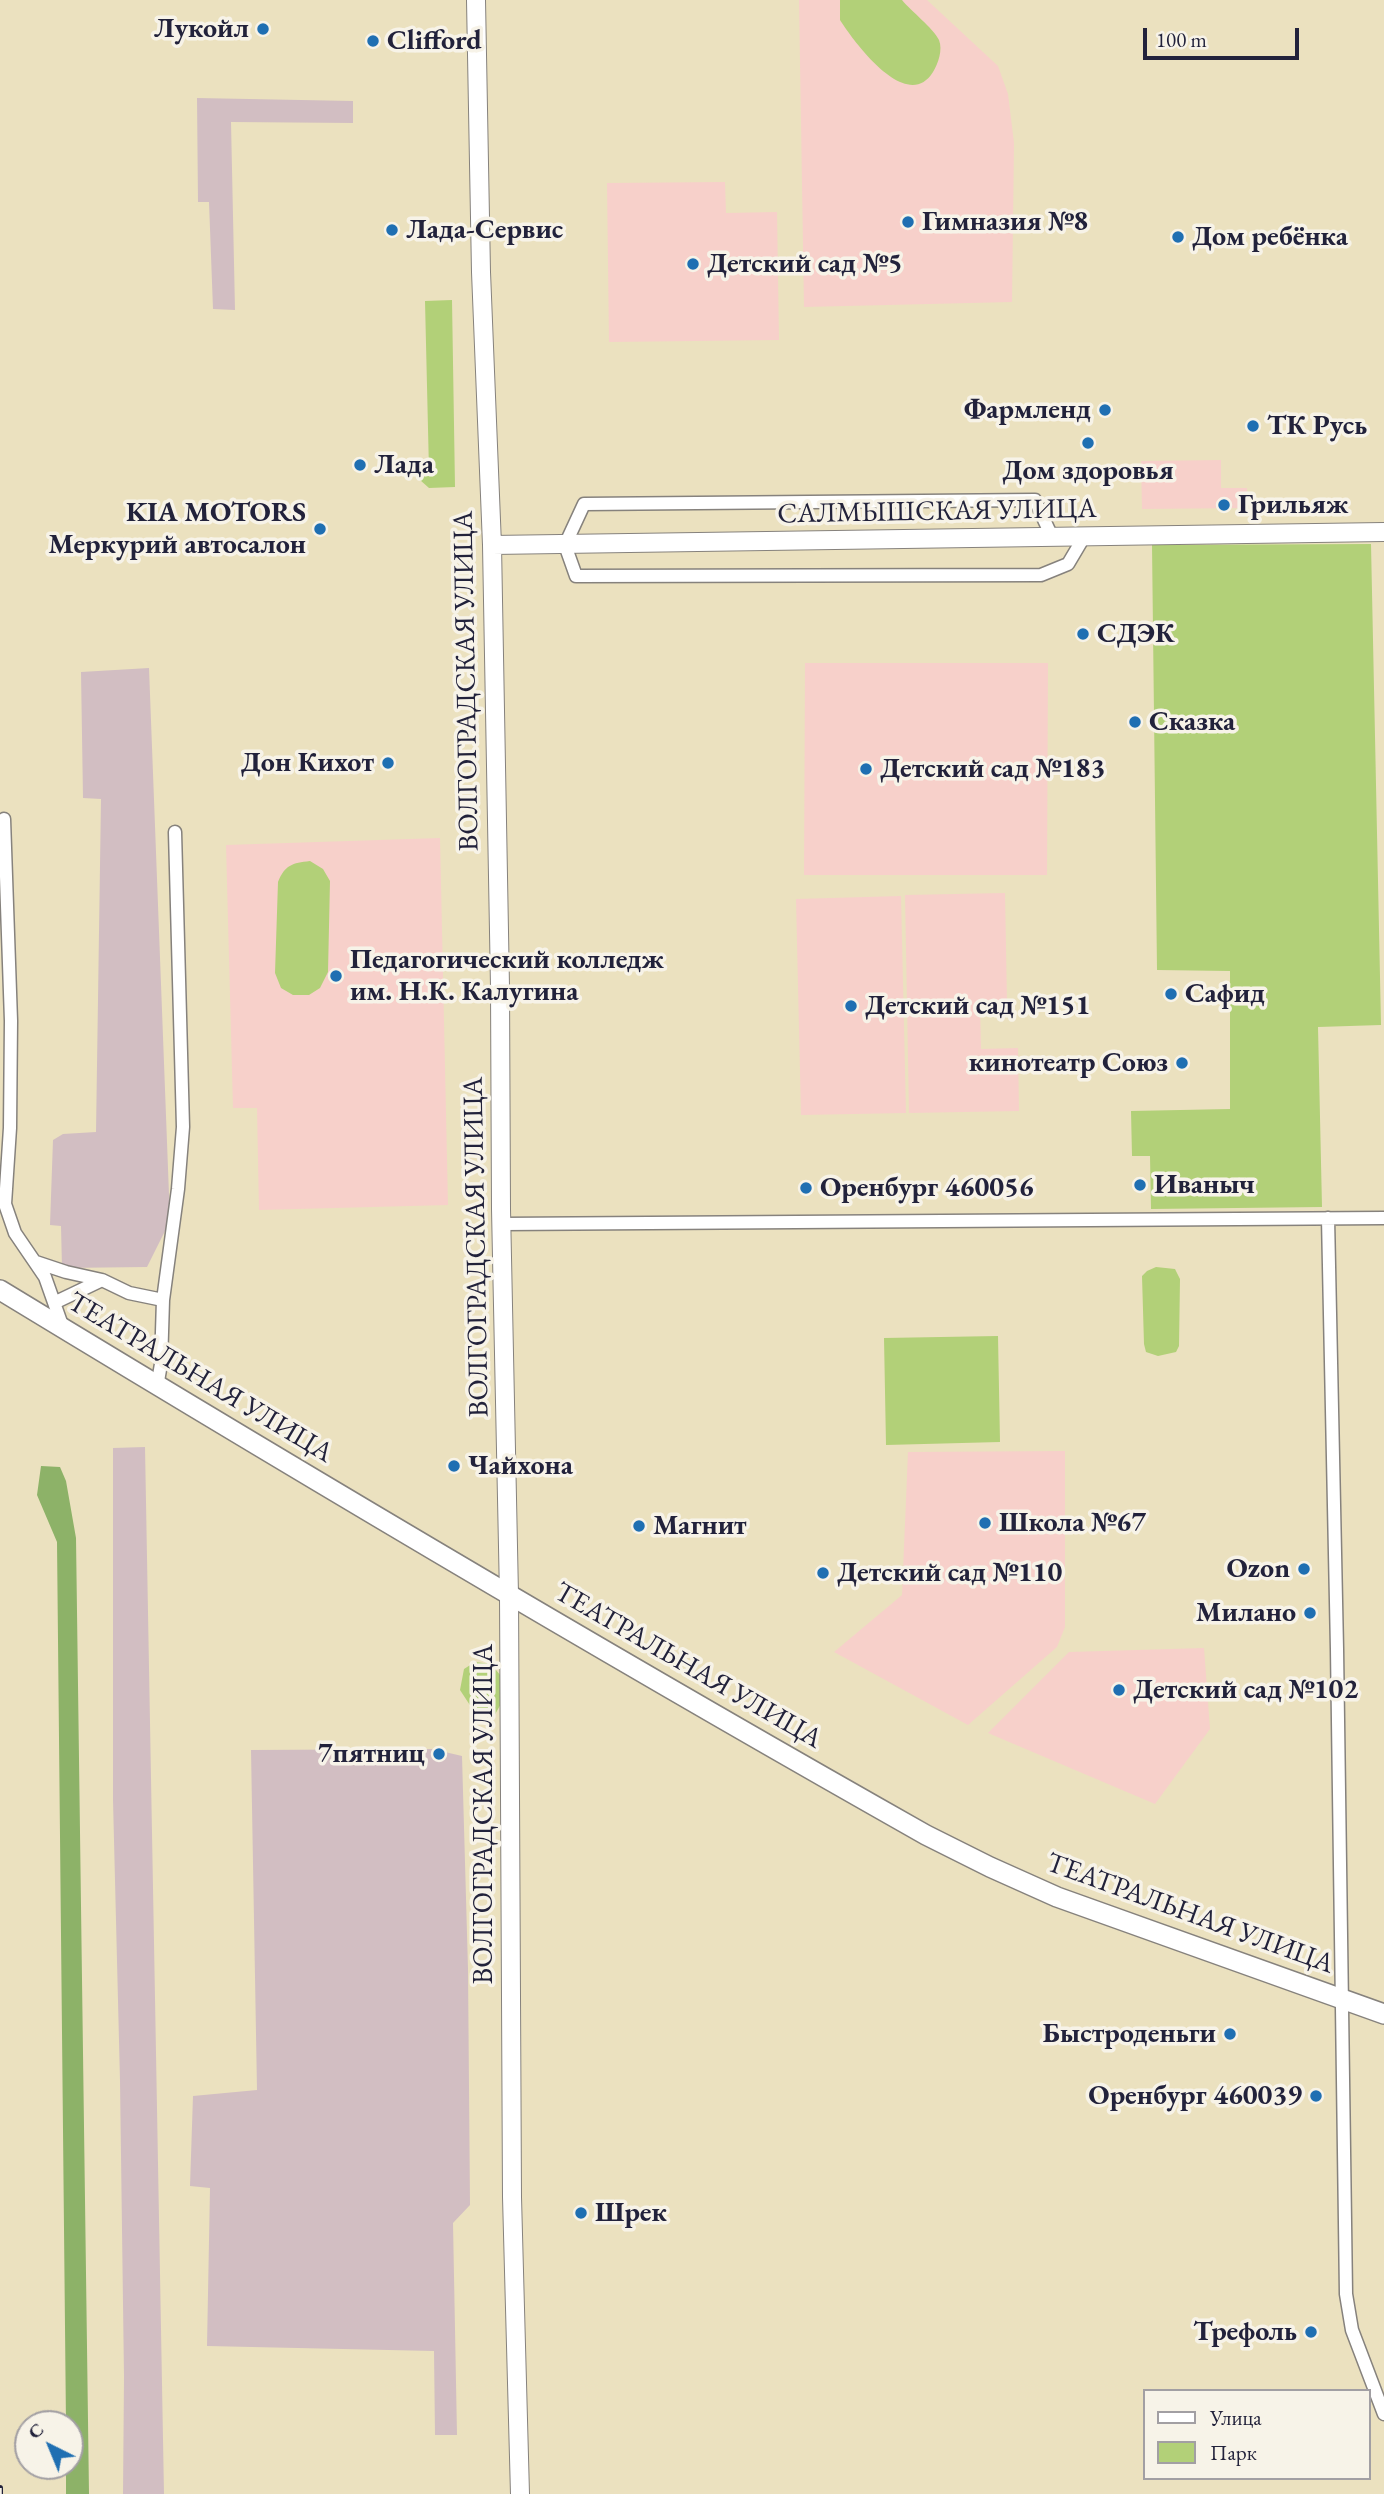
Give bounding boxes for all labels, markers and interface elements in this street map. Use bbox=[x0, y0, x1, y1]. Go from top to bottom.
place label: Лукойл bbox=[154, 12, 249, 46]
scale bar bbox=[1146, 14, 1302, 58]
marker: Лукойл bbox=[255, 21, 271, 37]
place label: Clifford bbox=[387, 24, 482, 58]
text: 100 m bbox=[1156, 26, 1207, 53]
marker: Clifford bbox=[365, 33, 381, 49]
place label: Гимназия №8 bbox=[922, 205, 1088, 239]
place label: Лада-Сервис bbox=[406, 213, 563, 247]
marker: Гимназия №8 bbox=[900, 214, 916, 230]
place label: Дом ребёнка bbox=[1192, 220, 1348, 254]
marker: Лада-Сервис bbox=[384, 222, 400, 238]
marker: Дом ребёнка bbox=[1170, 229, 1186, 245]
place label: Детский сад №5 bbox=[707, 247, 903, 281]
marker: Детский сад №5 bbox=[685, 256, 701, 272]
place label: Фармленд bbox=[964, 393, 1091, 427]
marker: Фармленд bbox=[1097, 402, 1113, 418]
place label: ТК Русь bbox=[1267, 409, 1367, 443]
marker: ТК Русь bbox=[1245, 418, 1261, 434]
marker: Дом здоровья bbox=[1080, 435, 1096, 451]
place label: Лада bbox=[374, 448, 434, 482]
place label: Дом здоровья bbox=[1002, 454, 1174, 488]
marker: Лада bbox=[352, 457, 368, 473]
place label: Грильяж bbox=[1238, 488, 1348, 522]
street label: САЛМЫШСКАЯ УЛИЦА bbox=[777, 492, 1097, 532]
place label: KIA MOTORS Меркурий автосалон bbox=[48, 496, 306, 562]
marker: Грильяж bbox=[1216, 497, 1232, 513]
street label: ВОЛГОГРАДСКАЯ УЛИЦА bbox=[447, 511, 487, 851]
marker: KIA MOTORS Меркурий автосалон bbox=[312, 521, 328, 537]
place label: СДЭК bbox=[1097, 617, 1175, 651]
marker: СДЭК bbox=[1075, 626, 1091, 642]
place label: Сказка bbox=[1149, 705, 1235, 739]
marker: Сказка bbox=[1127, 714, 1143, 730]
place label: Дон Кихот bbox=[241, 746, 374, 780]
place label: Детский сад №183 bbox=[880, 752, 1105, 786]
marker: Дон Кихот bbox=[380, 755, 396, 771]
marker: Детский сад №183 bbox=[858, 761, 874, 777]
place label: Педагогический колледж им. Н.К. Калугина bbox=[350, 943, 664, 1009]
marker: Педагогический колледж им. Н.К. Калугина bbox=[328, 968, 344, 984]
place label: Сафид bbox=[1185, 977, 1265, 1011]
marker: Сафид bbox=[1163, 986, 1179, 1002]
place label: Детский сад №151 bbox=[865, 989, 1090, 1023]
marker: Детский сад №151 bbox=[843, 998, 859, 1014]
place label: кинотеатр Союз bbox=[969, 1046, 1168, 1080]
marker: кинотеатр Союз bbox=[1174, 1055, 1190, 1071]
street label: ВОЛГОГРАДСКАЯ УЛИЦА bbox=[457, 1077, 497, 1417]
place label: Иваныч bbox=[1154, 1168, 1255, 1202]
place label: Оренбург 460056 bbox=[820, 1171, 1034, 1205]
marker: Иваныч bbox=[1132, 1177, 1148, 1193]
marker: Оренбург 460056 bbox=[798, 1180, 814, 1196]
street label: ТЕАТРАЛЬНАЯ УЛИЦА bbox=[61, 1285, 339, 1471]
place label: Чайхона bbox=[468, 1449, 573, 1483]
marker: Чайхона bbox=[446, 1458, 462, 1474]
place label: Школа №67 bbox=[999, 1506, 1146, 1540]
place label: Магнит bbox=[653, 1509, 747, 1543]
marker: Школа №67 bbox=[977, 1515, 993, 1531]
marker: Магнит bbox=[631, 1518, 647, 1534]
place label: Ozon bbox=[1227, 1552, 1290, 1586]
place label: Детский сад №110 bbox=[837, 1556, 1062, 1590]
marker: Ozon bbox=[1296, 1561, 1312, 1577]
marker: Детский сад №110 bbox=[815, 1565, 831, 1581]
street label: ТЕАТРАЛЬНАЯ УЛИЦА bbox=[548, 1576, 828, 1756]
place label: Милано bbox=[1196, 1596, 1296, 1630]
marker: Милано bbox=[1302, 1605, 1318, 1621]
street label: ВОЛГОГРАДСКАЯ УЛИЦА bbox=[467, 1644, 501, 1984]
place label: Детский сад №102 bbox=[1133, 1673, 1358, 1707]
marker: Детский сад №102 bbox=[1111, 1682, 1127, 1698]
place label: 7пятниц bbox=[318, 1737, 425, 1771]
marker: 7пятниц bbox=[431, 1746, 447, 1762]
street label: ТЕАТРАЛЬНАЯ УЛИЦА bbox=[1042, 1846, 1338, 1982]
place label: Быстроденьги bbox=[1042, 2017, 1216, 2051]
marker: Быстроденьги bbox=[1222, 2026, 1238, 2042]
place label: Оренбург 460039 bbox=[1088, 2079, 1302, 2113]
marker: Оренбург 460039 bbox=[1308, 2088, 1324, 2104]
place label: Шрек bbox=[595, 2196, 667, 2230]
marker: Шрек bbox=[573, 2205, 589, 2221]
place label: Трефоль bbox=[1193, 2315, 1297, 2349]
marker: Трефоль bbox=[1303, 2324, 1319, 2340]
legend bbox=[1142, 2389, 1370, 2480]
text: Улица bbox=[1210, 2404, 1262, 2431]
north arrow bbox=[14, 2410, 84, 2480]
text: С bbox=[22, 2417, 49, 2444]
text: Парк bbox=[1210, 2439, 1257, 2466]

